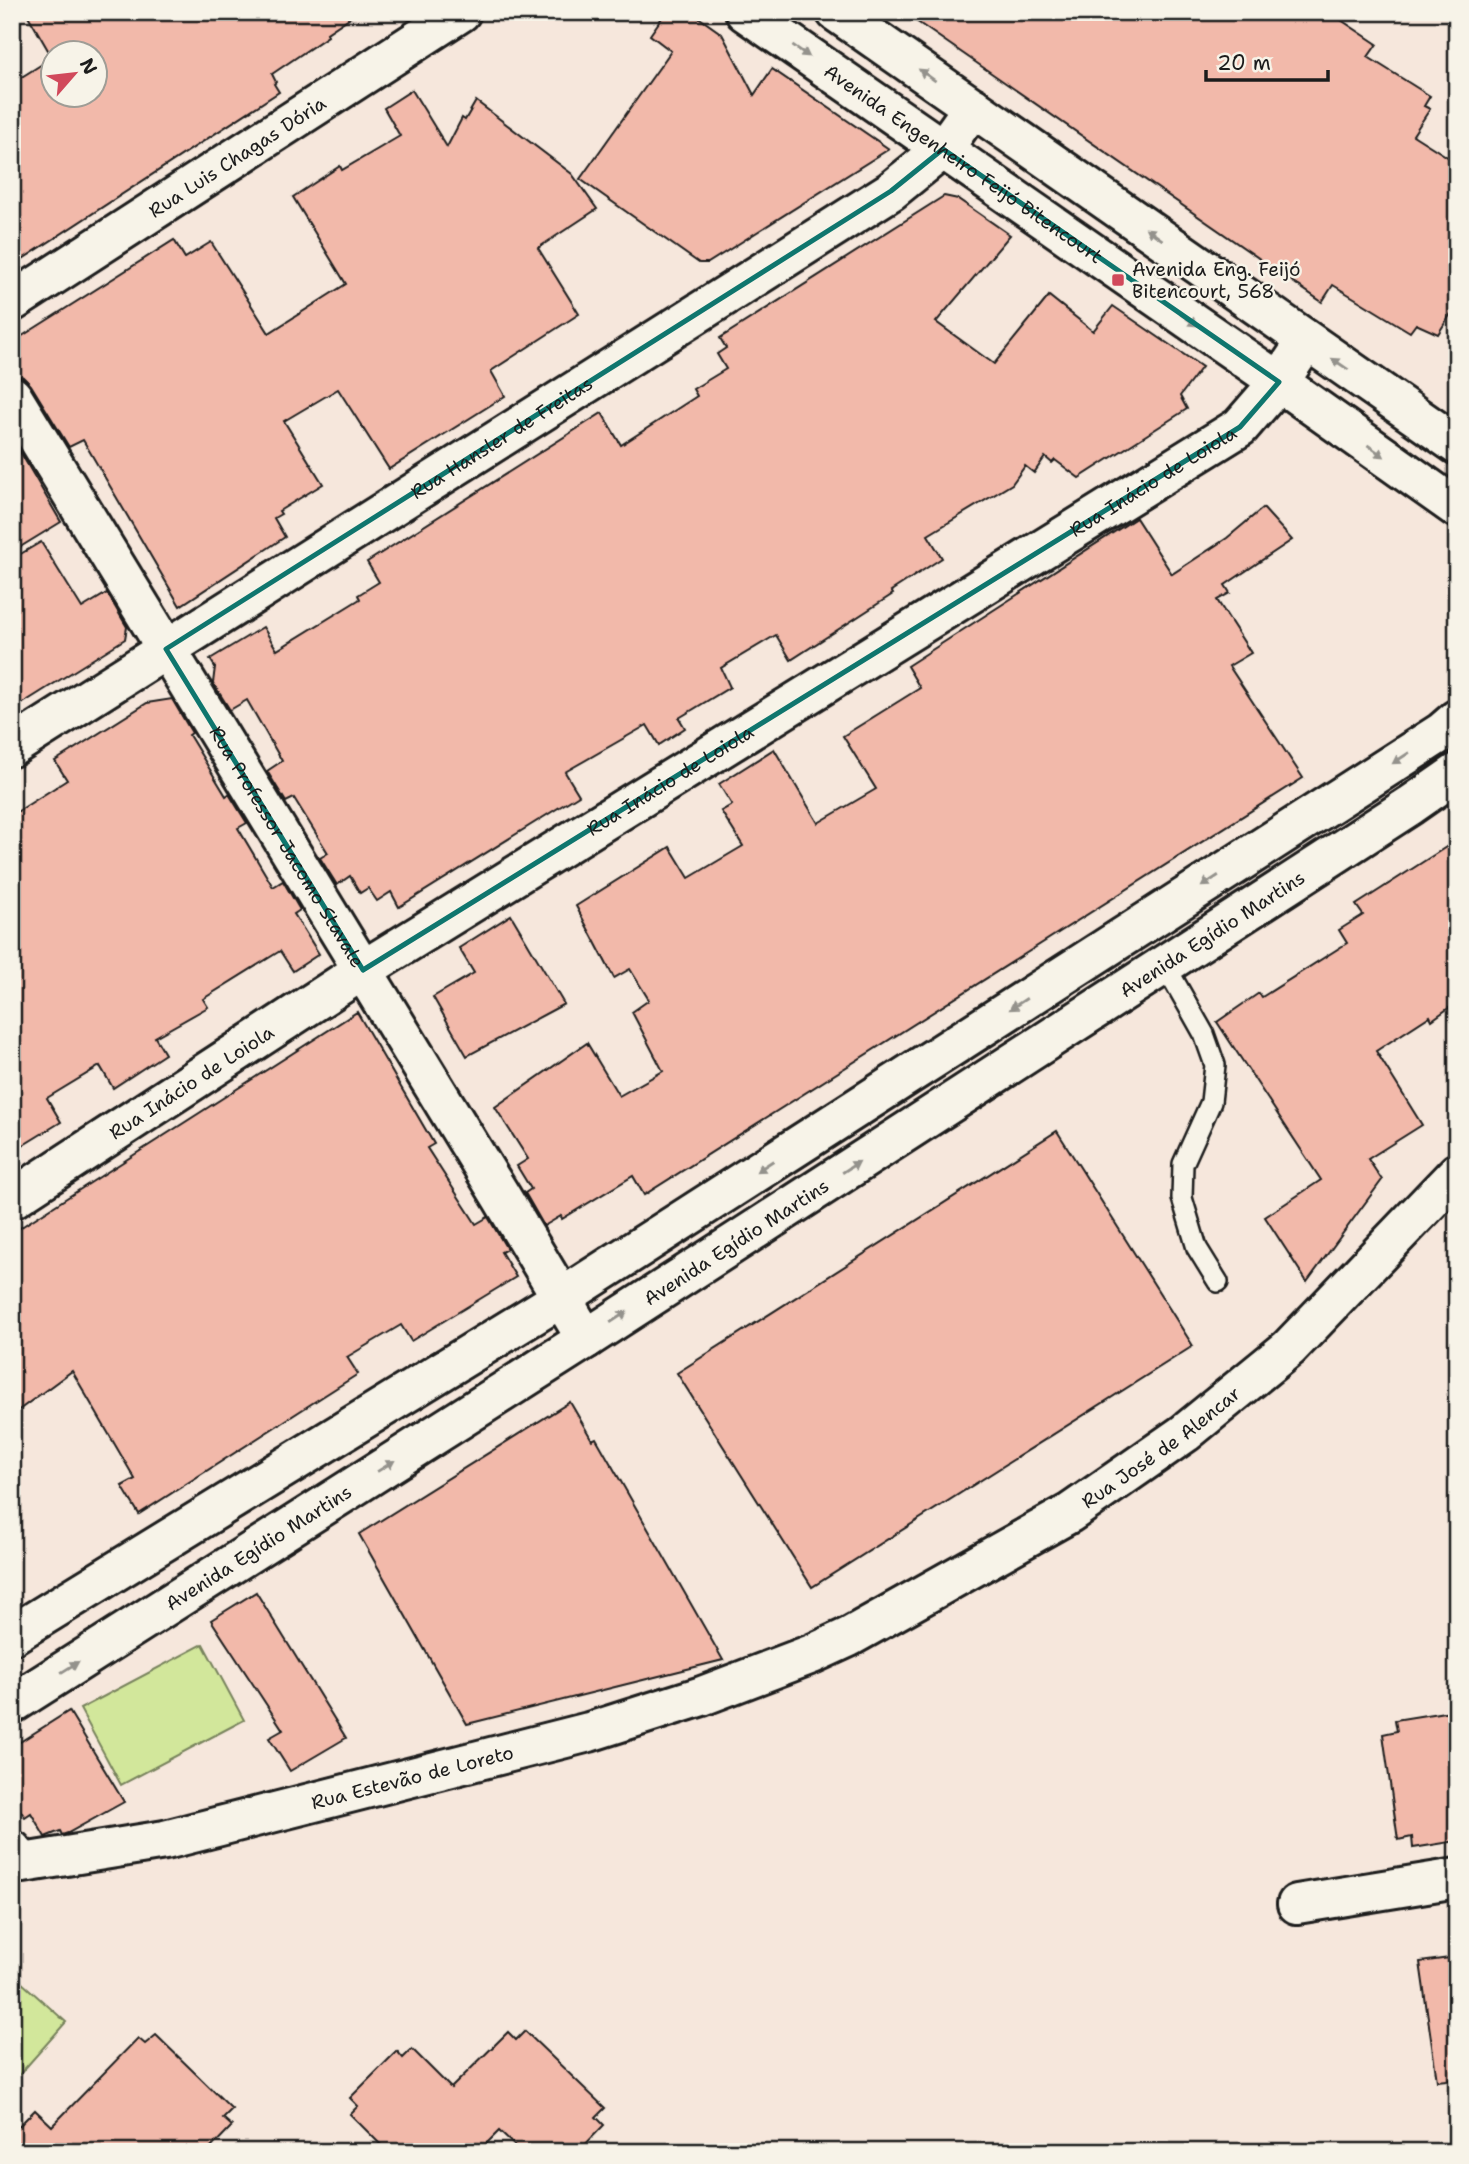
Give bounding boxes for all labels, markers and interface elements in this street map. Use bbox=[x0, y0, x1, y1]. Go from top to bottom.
north arrow bbox=[38, 38, 108, 108]
scale bar bbox=[1206, 38, 1329, 82]
one-way arrow bbox=[792, 44, 810, 58]
text: 20 m bbox=[1217, 49, 1271, 77]
text: N bbox=[74, 54, 103, 79]
street label: Avenida Engenheiro Feijó Bitencourt bbox=[819, 59, 1108, 269]
one-way arrow bbox=[918, 68, 936, 82]
street label: Rua Luis Chagas Dória bbox=[144, 91, 331, 223]
one-way arrow bbox=[1145, 227, 1163, 241]
place label: Avenida Eng. Feijó Bitencourt, 568 bbox=[1132, 257, 1301, 304]
marker: Avenida Eng. Feijó Bitencourt, 568 bbox=[1110, 272, 1126, 288]
one-way arrow bbox=[1180, 313, 1198, 327]
one-way arrow bbox=[1330, 358, 1350, 371]
street label: Rua Hansler de Freitas bbox=[406, 371, 597, 505]
street label: Rua Inácio de Loiola bbox=[1065, 420, 1241, 543]
one-way arrow bbox=[1367, 443, 1385, 457]
street label: Rua Inácio de Loiola bbox=[582, 719, 758, 842]
street label: Rua Professor Jacomo Stavale bbox=[204, 721, 370, 972]
one-way arrow bbox=[1392, 751, 1410, 765]
street label: Avenida Egídio Martins bbox=[1115, 865, 1310, 1003]
one-way arrow bbox=[1200, 874, 1219, 887]
one-way arrow bbox=[1008, 997, 1028, 1010]
street label: Rua Inácio de Loiola bbox=[104, 1020, 279, 1145]
one-way arrow bbox=[755, 1160, 775, 1173]
one-way arrow bbox=[841, 1161, 861, 1174]
street label: Avenida Egídio Martins bbox=[639, 1173, 834, 1311]
one-way arrow bbox=[609, 1311, 629, 1324]
street label: Rua José de Alencar bbox=[1077, 1381, 1246, 1514]
one-way arrow bbox=[376, 1460, 395, 1473]
street label: Avenida Egídio Martins bbox=[161, 1479, 356, 1616]
one-way arrow bbox=[60, 1661, 79, 1674]
street label: Rua Estevão de Loreto bbox=[308, 1740, 516, 1815]

